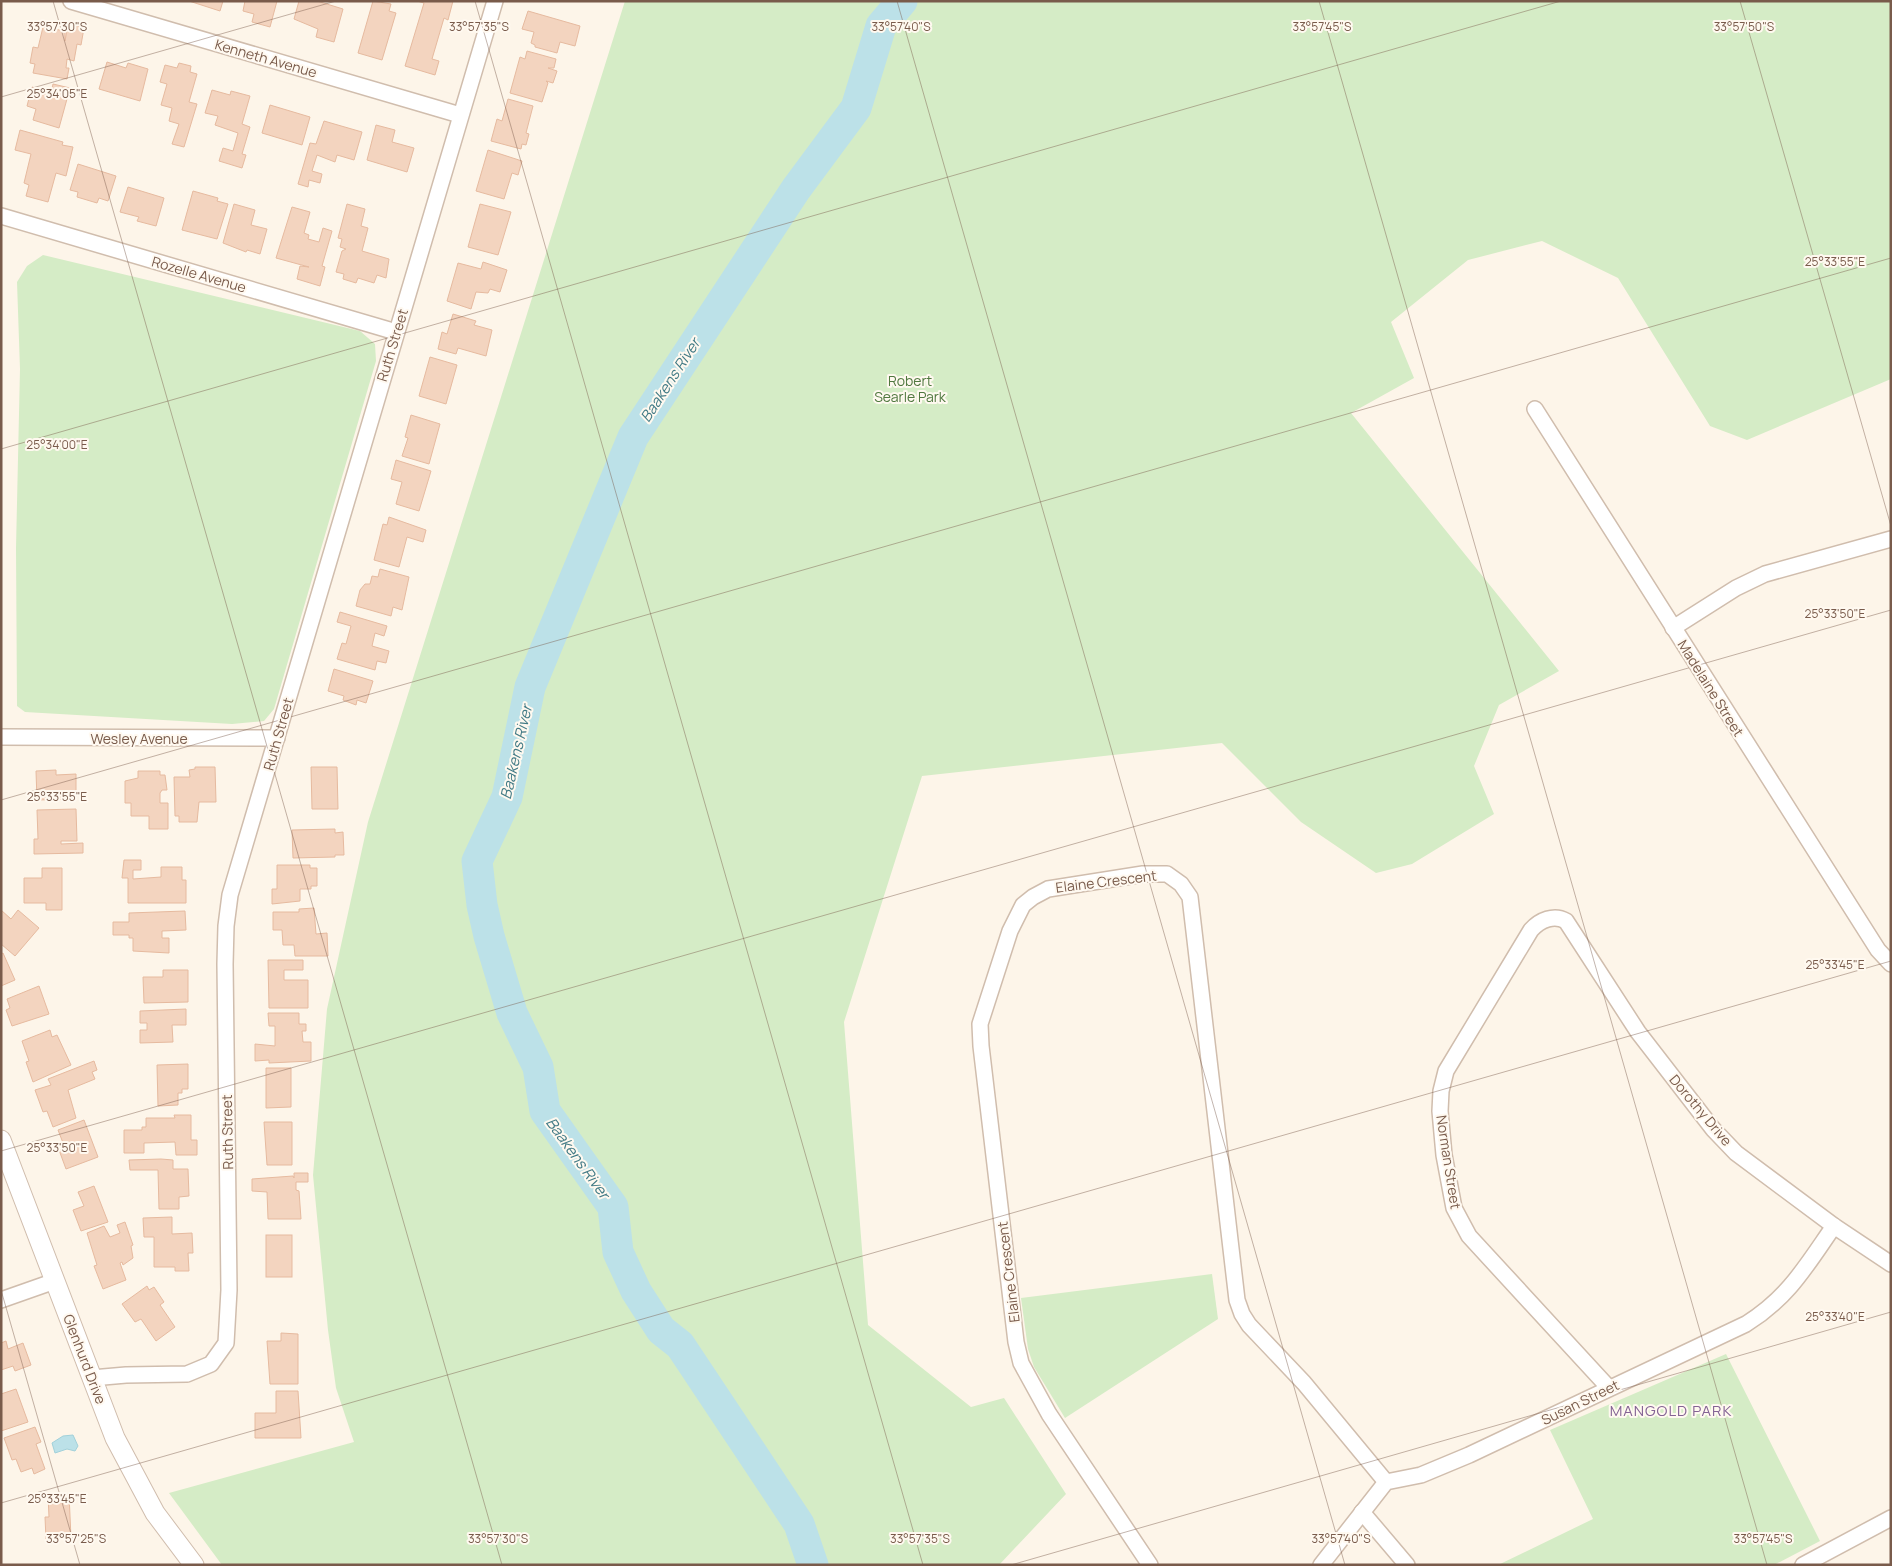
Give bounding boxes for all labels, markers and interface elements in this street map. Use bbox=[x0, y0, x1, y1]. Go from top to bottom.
text: 33°57'30"S bbox=[27, 18, 87, 35]
text: 33°57'35"S bbox=[449, 18, 509, 35]
text: 33°57'40"S bbox=[871, 18, 931, 35]
text: 33°57'45"S bbox=[1293, 18, 1351, 35]
text: 33°57'50"S bbox=[1714, 18, 1774, 35]
street label: Kenneth Avenue bbox=[213, 34, 319, 82]
text: 25°34'05"E bbox=[27, 85, 88, 102]
street label: Rozelle Avenue bbox=[150, 251, 248, 297]
text: 25°33'55"E bbox=[1805, 253, 1865, 270]
street label: Ruth Street bbox=[372, 306, 412, 384]
water label: Baakens River bbox=[635, 332, 706, 426]
park label: Robert Searle Park bbox=[874, 371, 947, 406]
text: 25°34'00"E bbox=[26, 436, 88, 453]
text: 25°33'50"E bbox=[1805, 605, 1866, 622]
street label: Madelaine Street bbox=[1674, 636, 1749, 740]
street label: Ruth Street bbox=[259, 695, 298, 773]
water label: Baakens River bbox=[495, 700, 538, 801]
street label: Wesley Avenue bbox=[90, 729, 188, 748]
text: 25°33'55"E bbox=[27, 788, 87, 805]
street label: Elaine Crescent bbox=[1054, 865, 1158, 897]
text: 25°33'45"E bbox=[1805, 956, 1865, 973]
street label: Dorothy Drive bbox=[1666, 1070, 1736, 1150]
street label: Ruth Street bbox=[217, 1094, 237, 1170]
water label: Baakens River bbox=[541, 1113, 616, 1205]
street label: Norman Street bbox=[1432, 1114, 1466, 1211]
text: 25°33'50"E bbox=[27, 1139, 88, 1156]
street label: Elaine Crescent bbox=[992, 1220, 1024, 1324]
text: 25°33'40"E bbox=[1805, 1308, 1865, 1325]
street label: Glenhurd Drive bbox=[59, 1311, 111, 1407]
street label: Susan Street bbox=[1538, 1375, 1622, 1429]
district label: MANGOLD PARK bbox=[1610, 1400, 1732, 1421]
text: 25°33'45"E bbox=[27, 1490, 87, 1507]
text: 33°57'25"S bbox=[46, 1530, 106, 1547]
text: 33°57'30"S bbox=[468, 1530, 528, 1547]
text: 33°57'35"S bbox=[890, 1530, 950, 1547]
text: 33°57'40"S bbox=[1311, 1530, 1371, 1547]
text: 33°57'45"S bbox=[1734, 1530, 1792, 1547]

